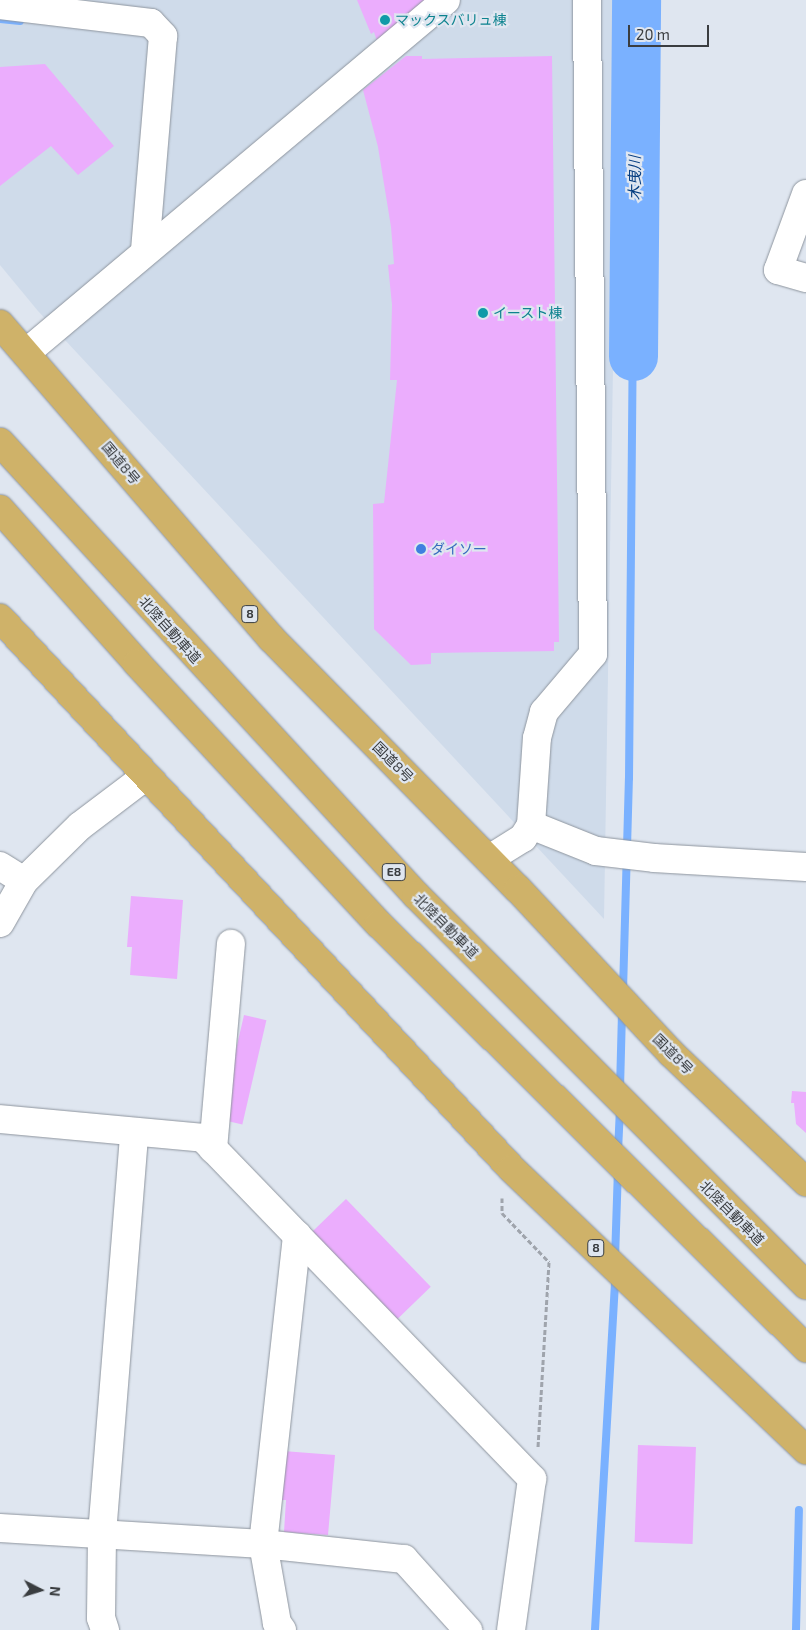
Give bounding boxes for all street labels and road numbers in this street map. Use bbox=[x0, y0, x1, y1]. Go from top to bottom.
street label: 国道8号 bbox=[98, 438, 144, 488]
street label: 北陸自動車道 bbox=[136, 593, 204, 667]
road number: 8 bbox=[241, 604, 259, 624]
street label: 国道8号 bbox=[369, 738, 417, 786]
road number: E8 bbox=[382, 862, 406, 882]
street label: 北陸自動車道 bbox=[410, 890, 482, 962]
street label: 国道8号 bbox=[649, 1030, 697, 1078]
street label: 北陸自動車道 bbox=[696, 1177, 768, 1249]
road number: 8 bbox=[587, 1238, 605, 1258]

